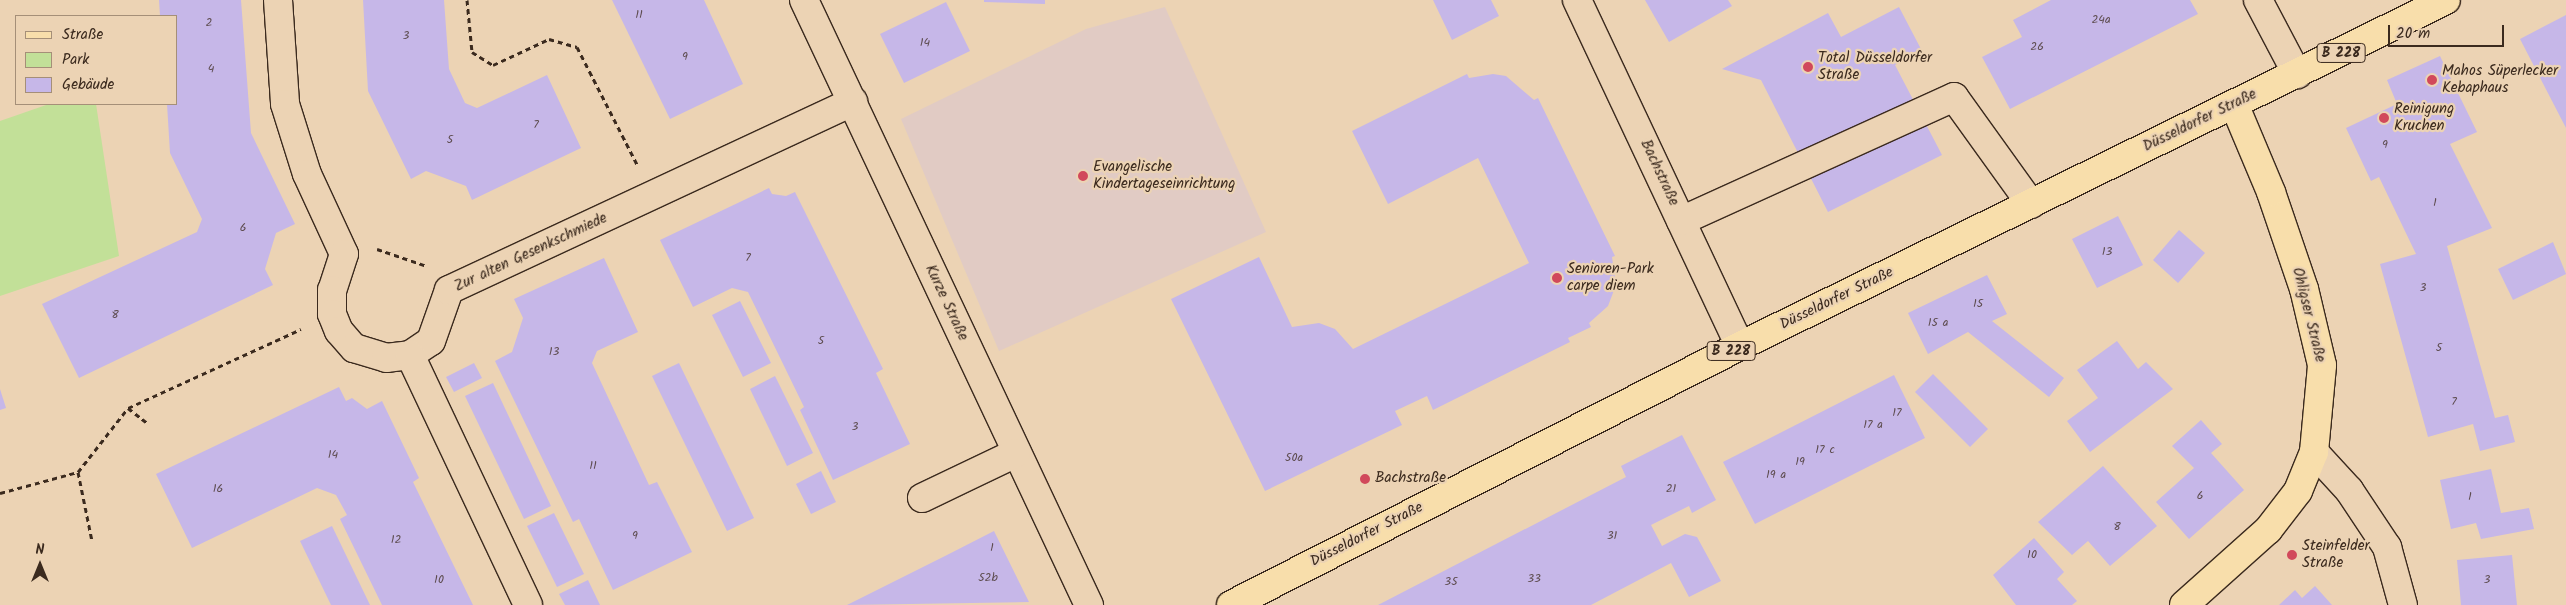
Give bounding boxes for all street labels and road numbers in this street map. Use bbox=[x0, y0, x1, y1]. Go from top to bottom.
road number: B 228 bbox=[2316, 42, 2366, 64]
street label: Düsseldorfer Straße bbox=[2140, 86, 2260, 156]
street label: Bachstraße bbox=[1636, 137, 1682, 209]
street label: Zur alten Gesenkschmiede bbox=[452, 210, 610, 296]
street label: Kurze Straße bbox=[921, 262, 971, 344]
street label: Düsseldorfer Straße bbox=[1777, 264, 1897, 334]
street label: Ohligser Straße bbox=[2288, 266, 2328, 364]
road number: B 228 bbox=[1706, 340, 1756, 362]
street label: Düsseldorfer Straße bbox=[1308, 499, 1426, 571]

